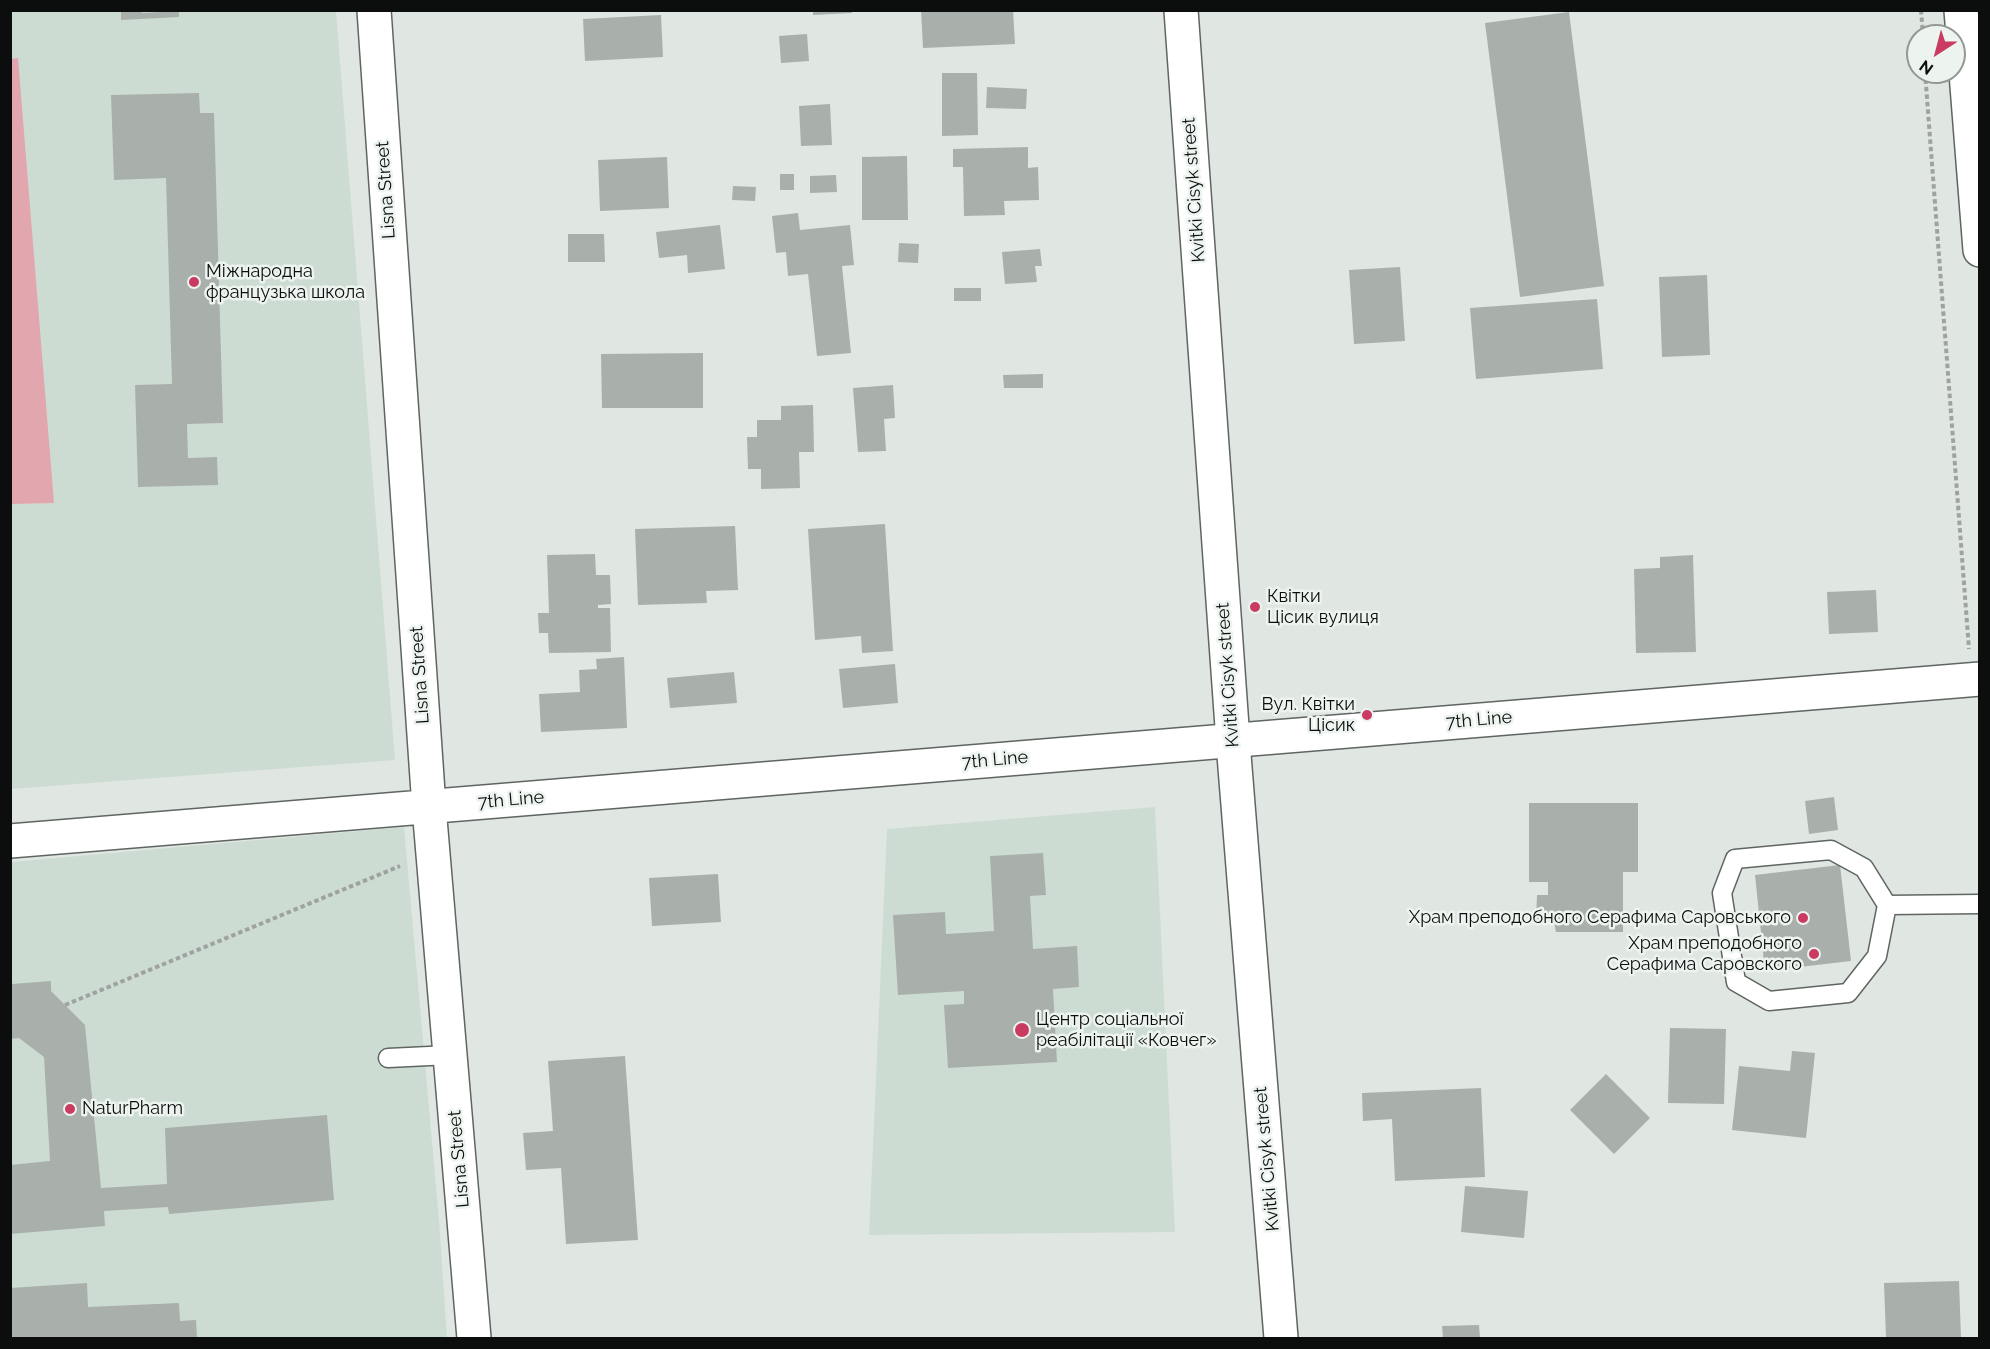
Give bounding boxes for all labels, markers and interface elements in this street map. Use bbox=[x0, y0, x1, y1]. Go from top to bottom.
north arrow bbox=[1906, 24, 1966, 84]
text: N bbox=[1916, 56, 1937, 79]
street label: Kvitki Cisyk street bbox=[1178, 117, 1210, 263]
street label: Lisna Street bbox=[372, 140, 400, 240]
place label: Міжнародна французька школа bbox=[206, 261, 365, 304]
marker: Міжнародна французька школа bbox=[187, 275, 201, 289]
place label: Квітки Цісик вулиця bbox=[1267, 586, 1379, 628]
marker: Квітки Цісик вулиця bbox=[1248, 600, 1262, 614]
street label: Kvitki Cisyk street bbox=[1212, 602, 1244, 748]
street label: Lisna Street bbox=[406, 625, 434, 725]
place label: Вул. Квітки Цісик bbox=[1261, 694, 1355, 736]
street label: 7th Line bbox=[1445, 706, 1513, 734]
marker: Вул. Квітки Цісик bbox=[1360, 708, 1374, 722]
street label: 7th Line bbox=[961, 746, 1029, 774]
street label: 7th Line bbox=[477, 786, 545, 814]
place label: Храм преподобного Серафима Саровського bbox=[1409, 907, 1791, 929]
marker: Храм преподобного Серафима Саровського bbox=[1796, 911, 1810, 925]
place label: Храм преподобного Серафима Саровского bbox=[1607, 933, 1802, 976]
marker: Храм преподобного Серафима Саровского bbox=[1807, 947, 1821, 961]
place label: Центр соціальної реабілітації «Ковчег» bbox=[1036, 1009, 1217, 1052]
marker: Центр соціальної реабілітації «Ковчег» bbox=[1013, 1021, 1031, 1039]
street label: Kvitki Cisyk street bbox=[1250, 1086, 1284, 1232]
place label: NaturPharm bbox=[82, 1098, 183, 1120]
marker: NaturPharm bbox=[63, 1102, 77, 1116]
street label: Lisna Street bbox=[444, 1109, 474, 1209]

